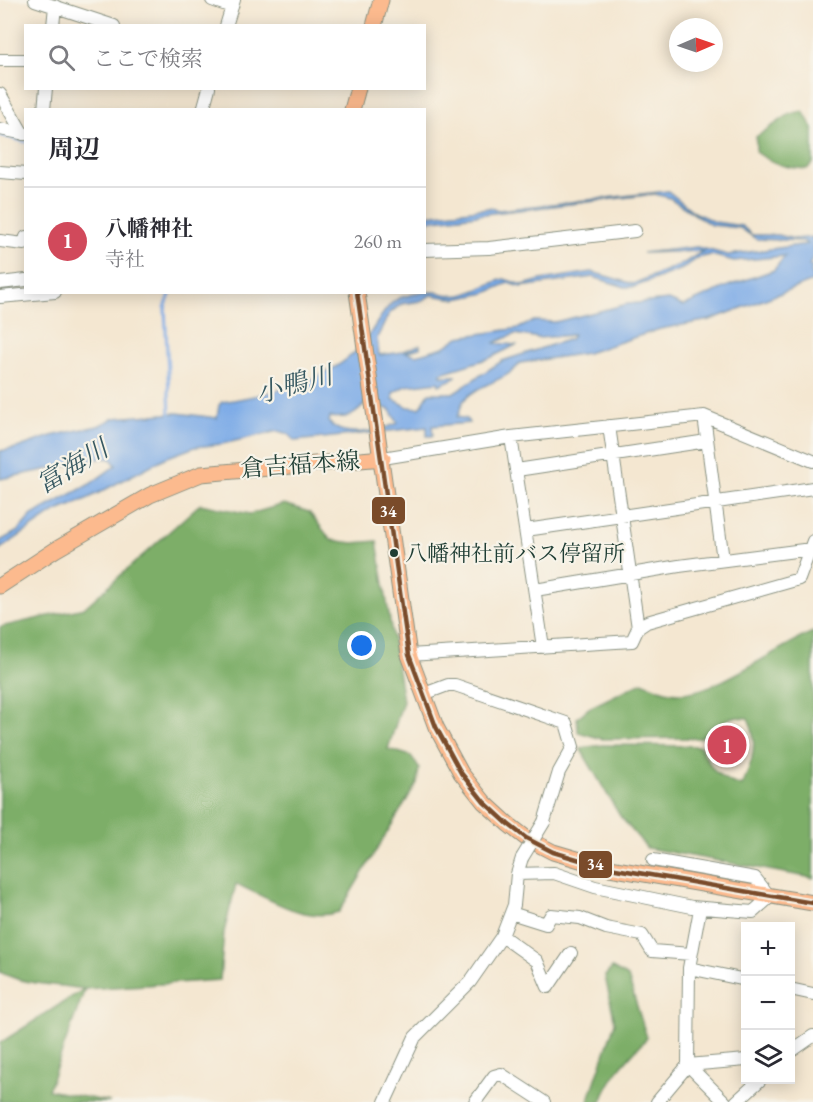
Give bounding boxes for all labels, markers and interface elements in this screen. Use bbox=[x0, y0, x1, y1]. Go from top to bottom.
north arrow bbox=[669, 18, 723, 72]
search box bbox=[24, 24, 426, 90]
icon: search bbox=[45, 41, 78, 74]
text: ここで検索 bbox=[93, 44, 203, 73]
text: 周辺 bbox=[48, 132, 100, 166]
text: 八幡神社 bbox=[105, 214, 193, 243]
text: 1 bbox=[62, 228, 73, 254]
text: 260 m bbox=[354, 228, 402, 254]
text: 寺社 bbox=[105, 246, 145, 272]
water label: 小鴨川 bbox=[252, 357, 339, 411]
water label: 富海川 bbox=[30, 430, 117, 501]
street label: 倉吉福本線 bbox=[239, 444, 361, 484]
line badge: 34 bbox=[371, 496, 406, 525]
text: 34 bbox=[380, 501, 397, 522]
place label: 八幡神社前バス停留所 bbox=[405, 539, 625, 568]
marker: 八幡神社前バス停留所 bbox=[388, 547, 400, 559]
your location bbox=[347, 631, 376, 660]
pin: 1 bbox=[708, 722, 746, 768]
line badge: 34 bbox=[578, 850, 613, 879]
text: 34 bbox=[587, 854, 604, 875]
map controls bbox=[741, 922, 795, 1084]
button: + bbox=[741, 922, 795, 976]
button: − bbox=[741, 976, 795, 1030]
button: layers bbox=[741, 1030, 795, 1084]

